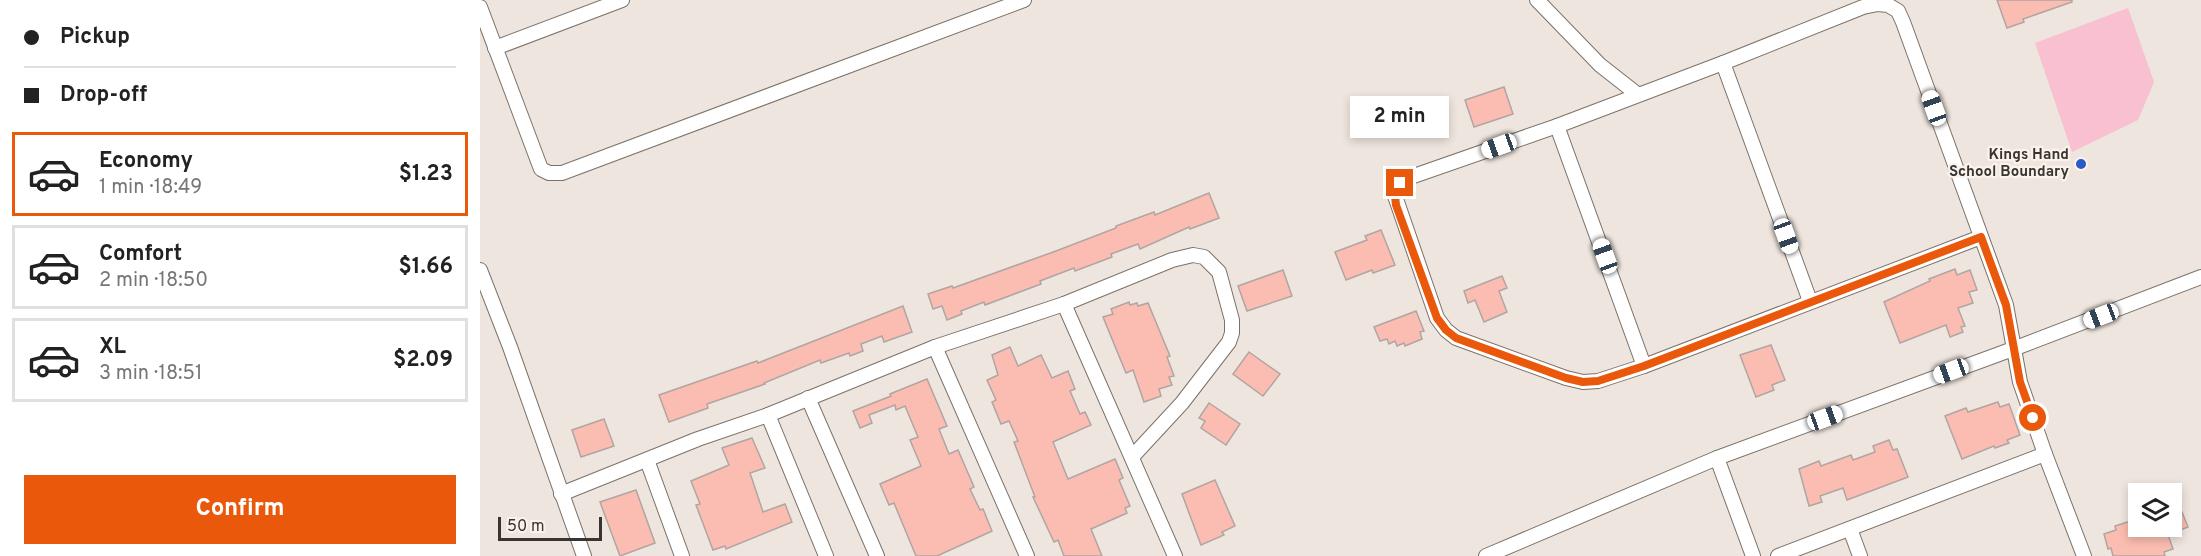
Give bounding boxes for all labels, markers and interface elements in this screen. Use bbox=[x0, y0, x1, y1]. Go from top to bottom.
text: Pickup bbox=[60, 24, 130, 51]
text: Drop-off bbox=[60, 82, 147, 109]
car bbox=[1919, 88, 1949, 128]
callout: 2 min bbox=[1350, 96, 1450, 138]
text: 2 min bbox=[1373, 104, 1426, 130]
car bbox=[1479, 131, 1519, 161]
place label: Kings Hand School Boundary bbox=[1949, 146, 2069, 182]
icon: car bbox=[27, 147, 81, 201]
text: Economy bbox=[99, 148, 193, 175]
marker: Kings Hand School Boundary bbox=[2074, 157, 2088, 171]
text: $1.23 bbox=[399, 161, 453, 188]
route end bbox=[1386, 169, 1413, 196]
text: 1 min · 18:49 bbox=[99, 175, 202, 201]
car bbox=[1771, 216, 1801, 256]
car bbox=[1590, 236, 1620, 276]
icon: car bbox=[27, 240, 81, 294]
text: Comfort bbox=[99, 241, 182, 268]
text: $1.66 bbox=[398, 254, 453, 281]
text: 2 min · 18:50 bbox=[99, 268, 208, 294]
car bbox=[2081, 301, 2121, 331]
icon: car bbox=[27, 333, 81, 387]
text: XL bbox=[99, 334, 126, 361]
text: $2.09 bbox=[393, 347, 453, 374]
car bbox=[1931, 356, 1971, 386]
text: 3 min · 18:51 bbox=[99, 361, 202, 387]
car bbox=[1805, 403, 1845, 433]
route start bbox=[2019, 404, 2046, 431]
button: Confirm bbox=[24, 475, 456, 544]
map controls bbox=[2128, 483, 2182, 537]
button: layers bbox=[2128, 483, 2182, 537]
scale bar bbox=[498, 514, 602, 542]
text: 50 m bbox=[507, 517, 545, 537]

